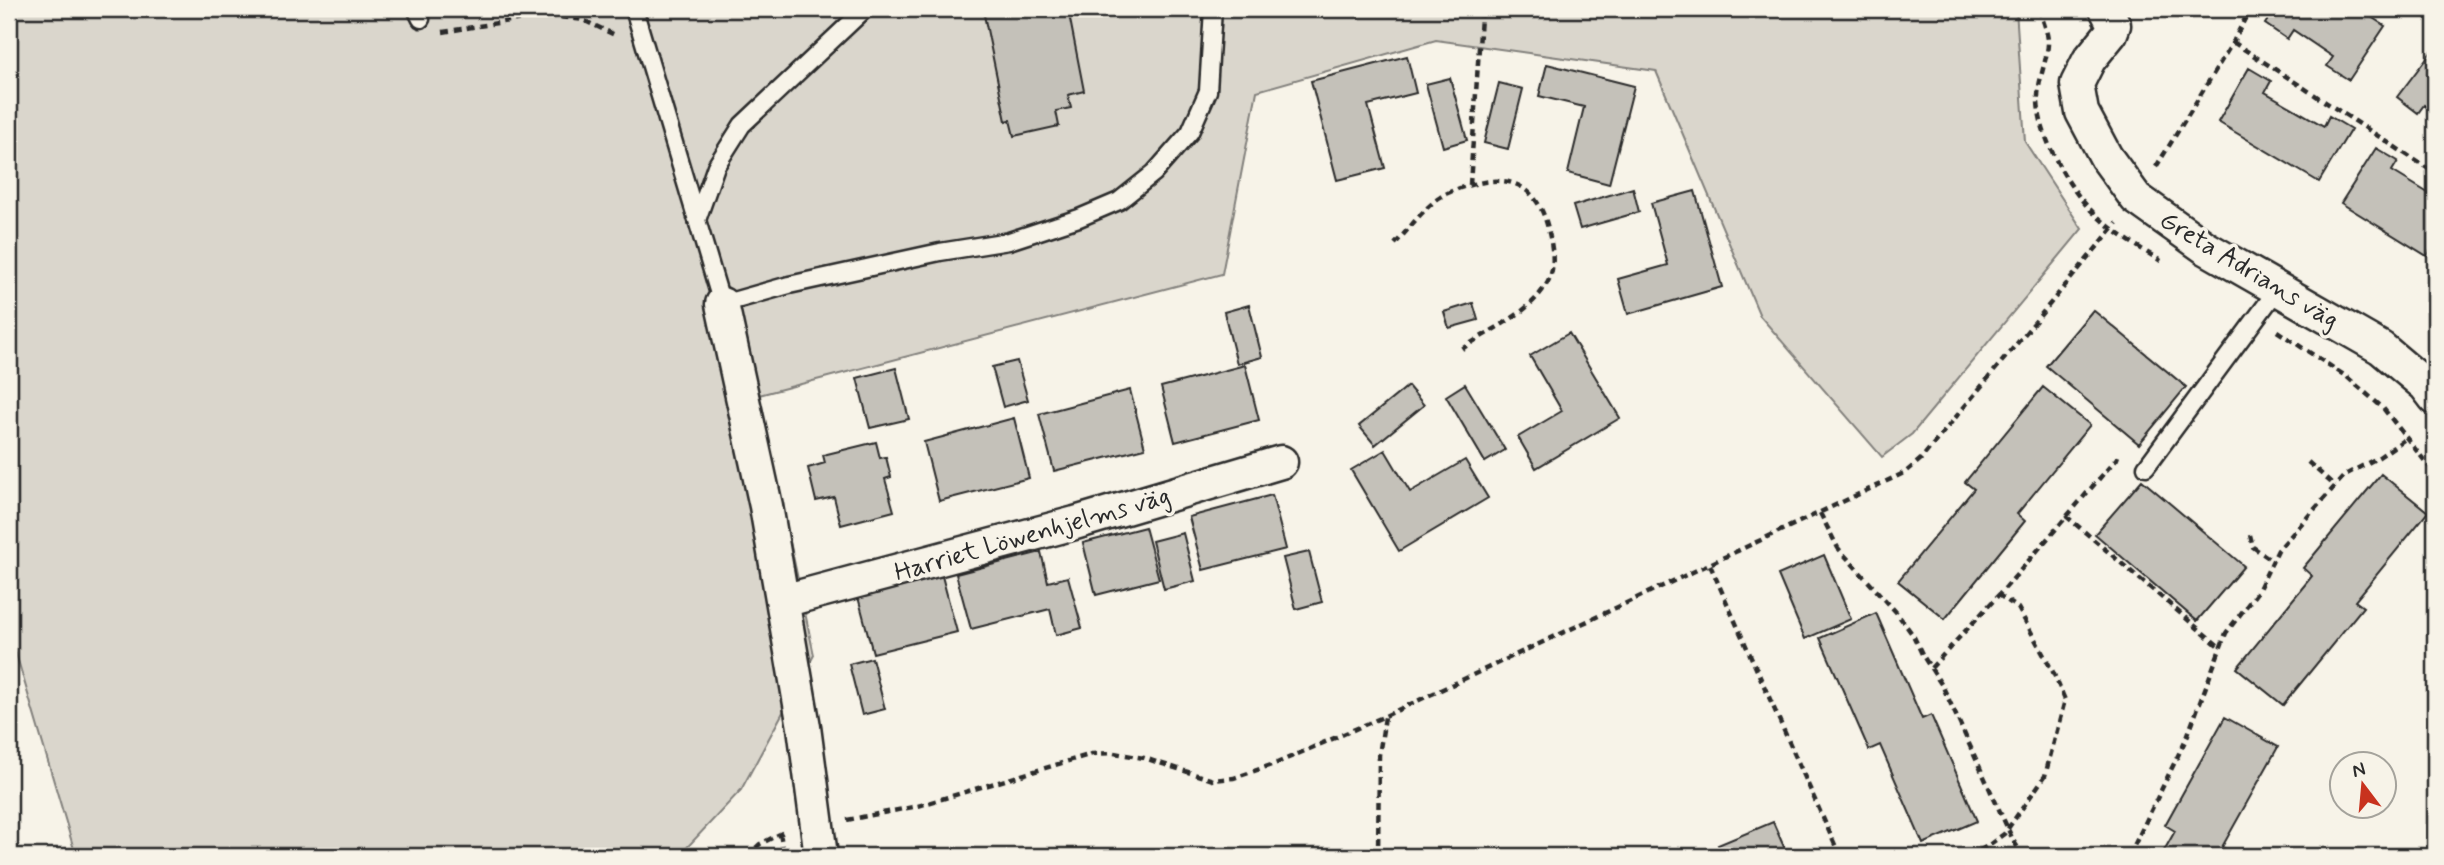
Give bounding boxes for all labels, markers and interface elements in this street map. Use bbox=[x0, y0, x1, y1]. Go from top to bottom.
street label: Greta Adrians väg bbox=[2153, 204, 2345, 338]
street label: Harriet Löwenhjelms väg bbox=[891, 479, 1174, 591]
north arrow bbox=[2328, 750, 2398, 820]
text: N bbox=[2349, 756, 2368, 784]

